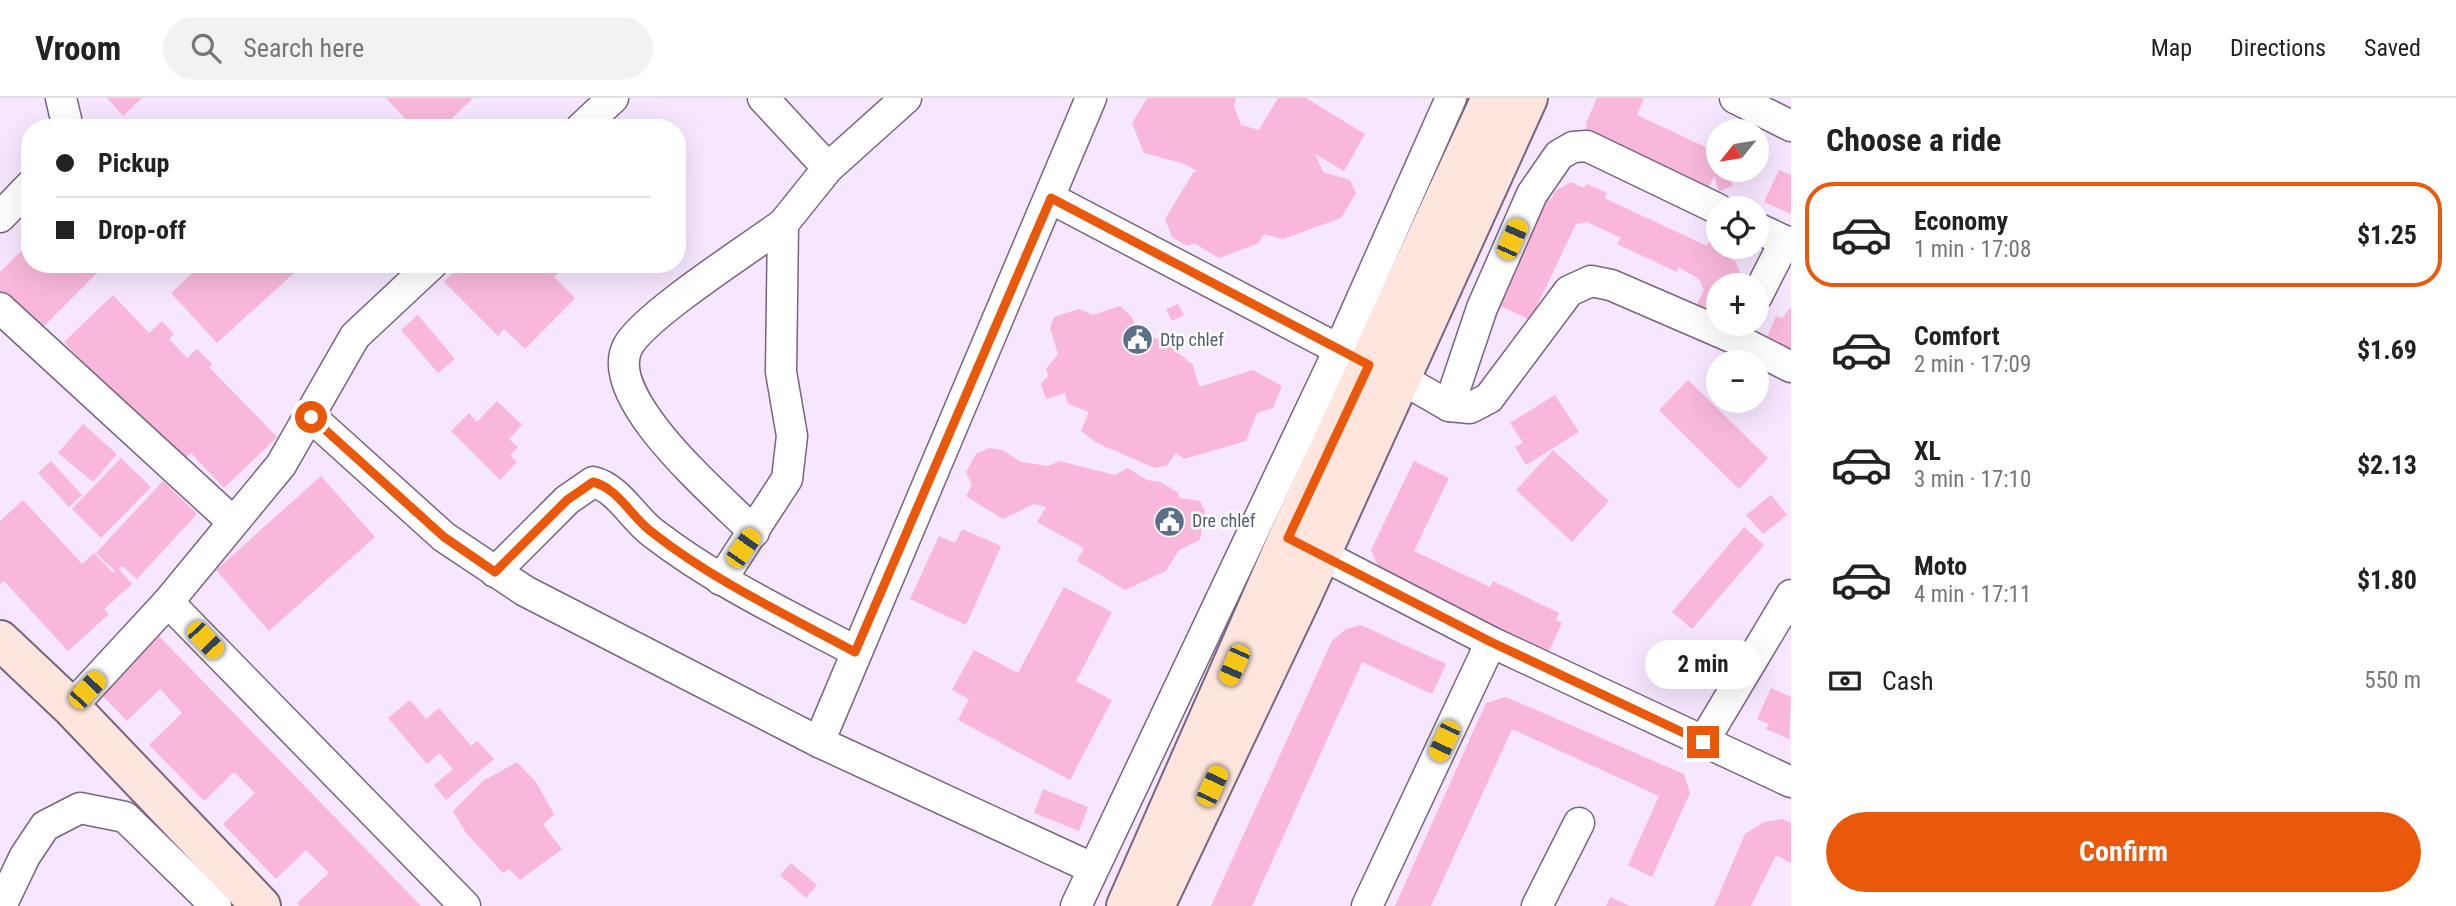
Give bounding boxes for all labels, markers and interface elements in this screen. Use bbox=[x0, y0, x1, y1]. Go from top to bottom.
search box bbox=[163, 17, 653, 80]
text: Vroom bbox=[35, 29, 121, 68]
icon: search bbox=[187, 29, 225, 67]
text: Search here bbox=[243, 33, 364, 63]
text: Map bbox=[2151, 34, 2192, 62]
text: Directions bbox=[2230, 34, 2326, 62]
text: Saved bbox=[2364, 34, 2421, 62]
north arrow bbox=[1706, 119, 1769, 182]
map controls bbox=[1706, 119, 1769, 413]
text: Choose a ride bbox=[1826, 121, 2001, 159]
text: Pickup bbox=[98, 148, 169, 178]
button: locate bbox=[1706, 196, 1769, 259]
icon: car bbox=[1830, 203, 1893, 266]
text: Economy bbox=[1914, 206, 2008, 236]
text: Drop-off bbox=[98, 215, 186, 245]
car bbox=[1494, 216, 1531, 262]
text: $1.25 bbox=[2357, 220, 2417, 250]
text: 1 min · 17:08 bbox=[1914, 236, 2031, 263]
button: + bbox=[1706, 273, 1769, 336]
icon: car bbox=[1830, 318, 1893, 381]
text: Comfort bbox=[1914, 321, 2000, 351]
public building icon: Dtp chlef bbox=[1120, 323, 1154, 357]
place label: Dtp chlef bbox=[1160, 329, 1224, 350]
text: $1.69 bbox=[2357, 335, 2417, 365]
button: − bbox=[1706, 350, 1769, 413]
text: 2 min · 17:09 bbox=[1914, 351, 2031, 378]
route start bbox=[295, 401, 327, 433]
icon: car bbox=[1830, 433, 1893, 496]
text: XL bbox=[1914, 436, 1941, 466]
text: $2.13 bbox=[2357, 450, 2417, 480]
text: 3 min · 17:10 bbox=[1914, 466, 2031, 493]
public building icon: Dre chlef bbox=[1152, 504, 1186, 538]
place label: Dre chlef bbox=[1192, 510, 1256, 531]
car bbox=[723, 525, 764, 571]
icon: car bbox=[1830, 548, 1893, 611]
text: Moto bbox=[1914, 551, 1967, 581]
text: $1.80 bbox=[2357, 565, 2417, 595]
text: 4 min · 17:11 bbox=[1914, 581, 2031, 608]
car bbox=[183, 618, 228, 662]
callout: 2 min bbox=[1645, 640, 1761, 690]
car bbox=[1216, 642, 1253, 688]
text: 2 min bbox=[1677, 651, 1729, 678]
icon: cash bbox=[1826, 662, 1864, 700]
text: Cash bbox=[1882, 666, 1934, 696]
car bbox=[65, 667, 110, 713]
text: 550 m bbox=[2364, 667, 2421, 694]
car bbox=[1426, 718, 1463, 764]
route end bbox=[1687, 726, 1719, 758]
car bbox=[1194, 763, 1231, 809]
button: Confirm bbox=[1826, 812, 2421, 892]

